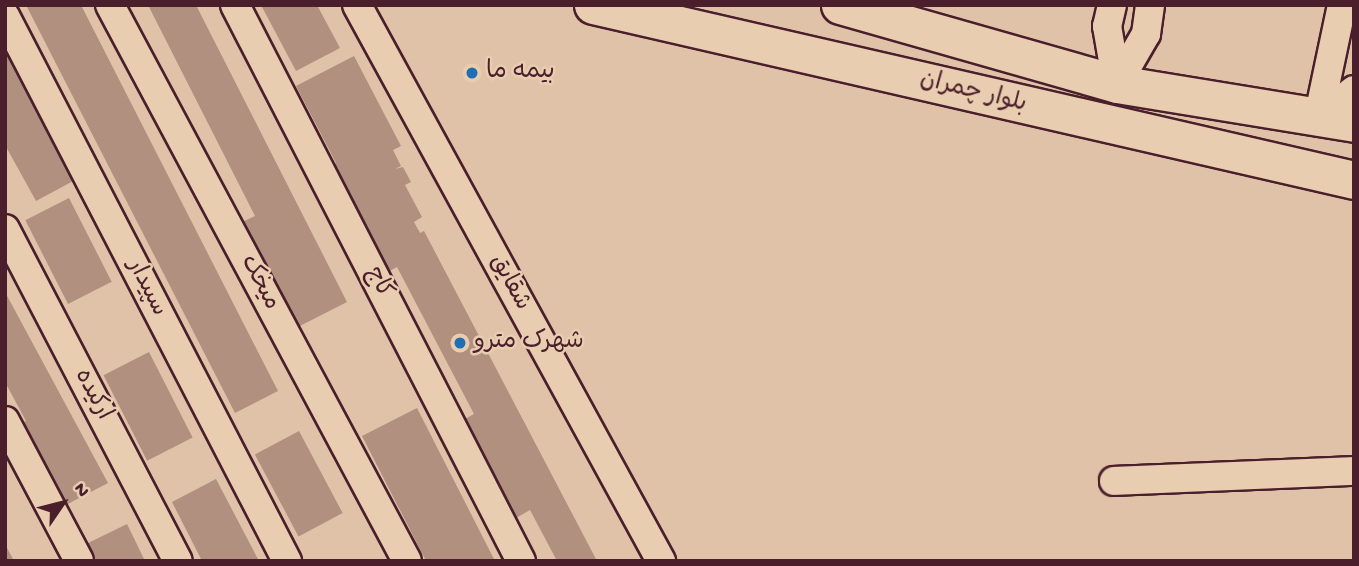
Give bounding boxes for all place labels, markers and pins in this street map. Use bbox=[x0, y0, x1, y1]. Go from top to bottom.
place label: بیمه ما bbox=[486, 59, 555, 87]
marker: بیمه ما bbox=[464, 65, 480, 81]
place label: شهرک مترو bbox=[474, 329, 584, 357]
marker: شهرک مترو bbox=[452, 335, 468, 351]

